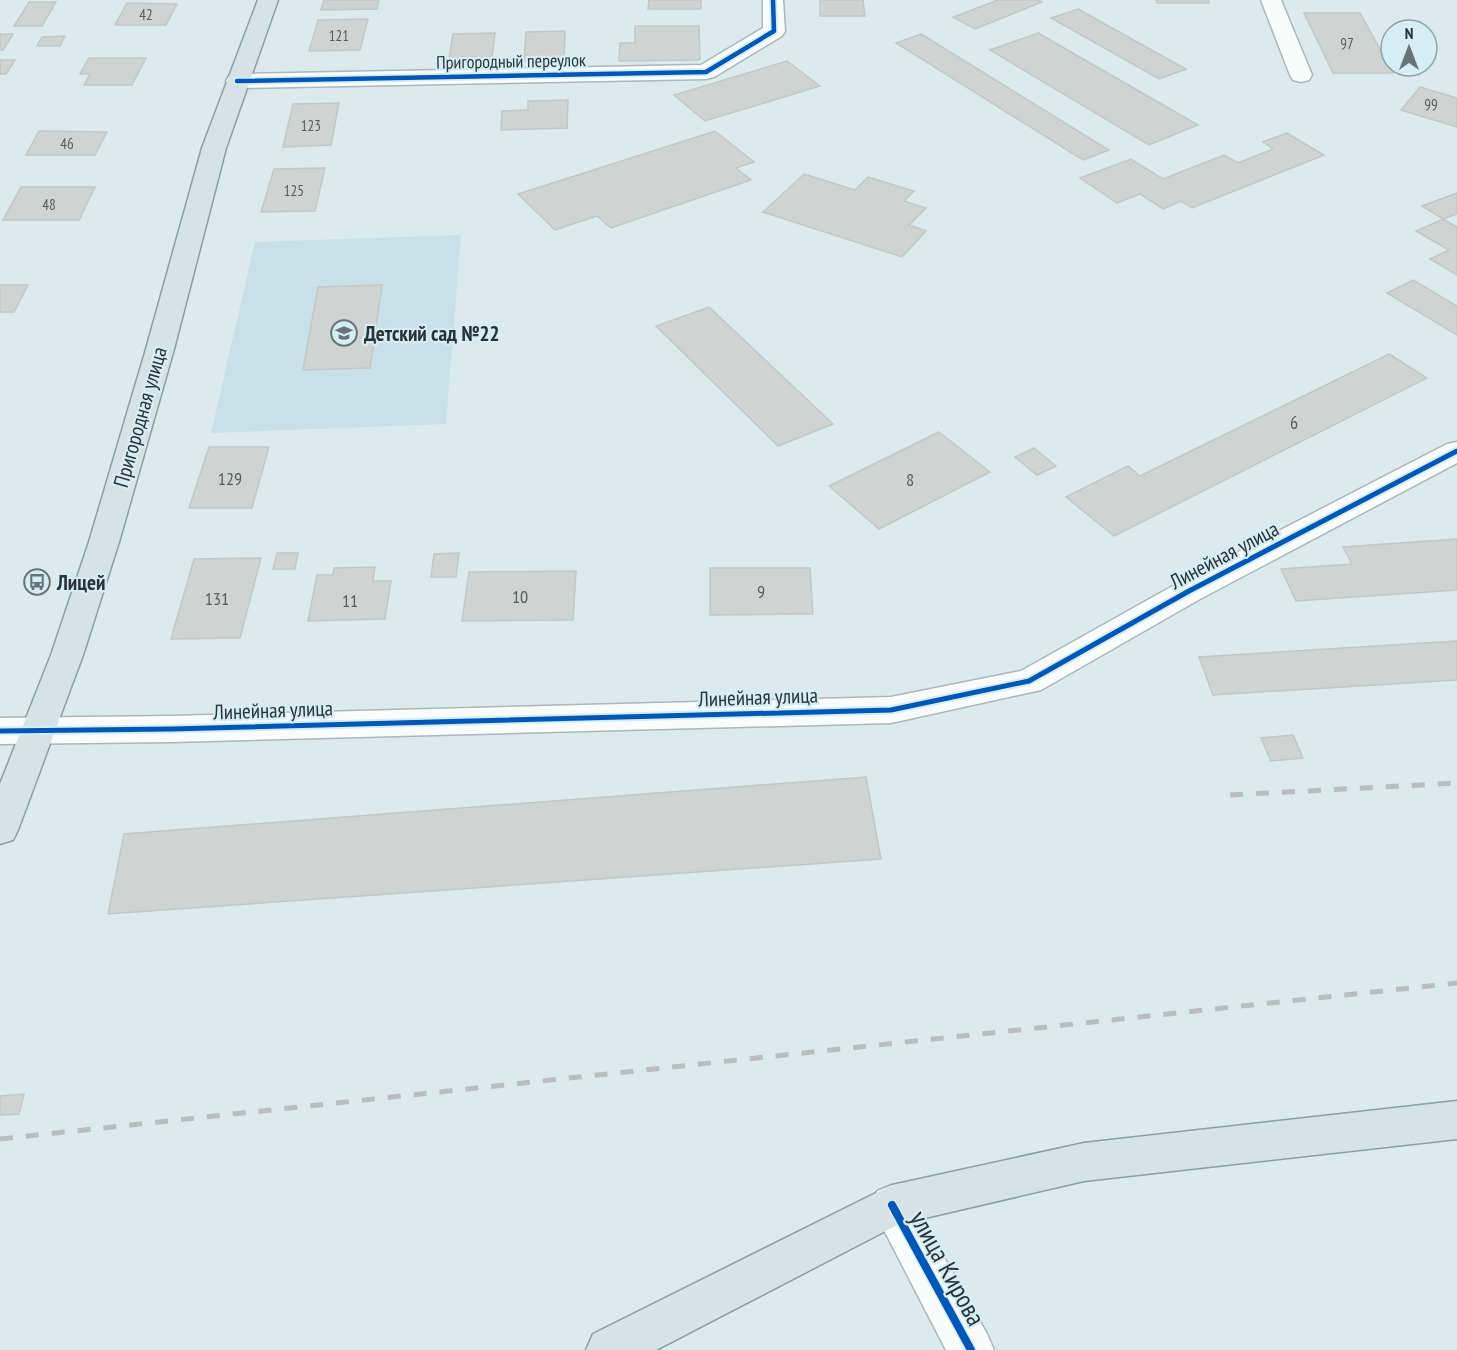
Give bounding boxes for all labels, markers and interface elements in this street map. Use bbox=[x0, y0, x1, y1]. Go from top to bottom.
house number: 42 bbox=[139, 5, 153, 24]
north arrow bbox=[1379, 18, 1439, 78]
text: N bbox=[1405, 23, 1413, 43]
house number: 121 bbox=[329, 26, 349, 45]
house number: 97 bbox=[1340, 34, 1354, 53]
street label: Пригородный переулок bbox=[436, 48, 586, 74]
house number: 99 bbox=[1424, 95, 1438, 114]
house number: 123 bbox=[301, 116, 321, 135]
house number: 46 bbox=[60, 134, 74, 153]
house number: 125 bbox=[284, 181, 304, 200]
house number: 48 bbox=[42, 195, 56, 214]
school or university icon: Детский сад №22 bbox=[329, 318, 359, 348]
place label: Детский сад №22 bbox=[364, 320, 500, 347]
street label: Пригородная улица bbox=[107, 344, 173, 490]
house number: 6 bbox=[1290, 411, 1298, 434]
house number: 129 bbox=[218, 467, 242, 490]
house number: 8 bbox=[906, 468, 914, 491]
street label: Линейная улица bbox=[1164, 515, 1283, 596]
bus stop icon: Лицей bbox=[22, 567, 52, 597]
place label: Лицей bbox=[56, 569, 106, 596]
house number: 9 bbox=[757, 580, 765, 603]
house number: 10 bbox=[512, 585, 528, 608]
house number: 131 bbox=[205, 587, 229, 610]
house number: 11 bbox=[342, 589, 358, 612]
street label: Линейная улица bbox=[697, 681, 818, 713]
street label: Линейная улица bbox=[212, 694, 333, 726]
street label: улица Кирова bbox=[903, 1205, 993, 1331]

